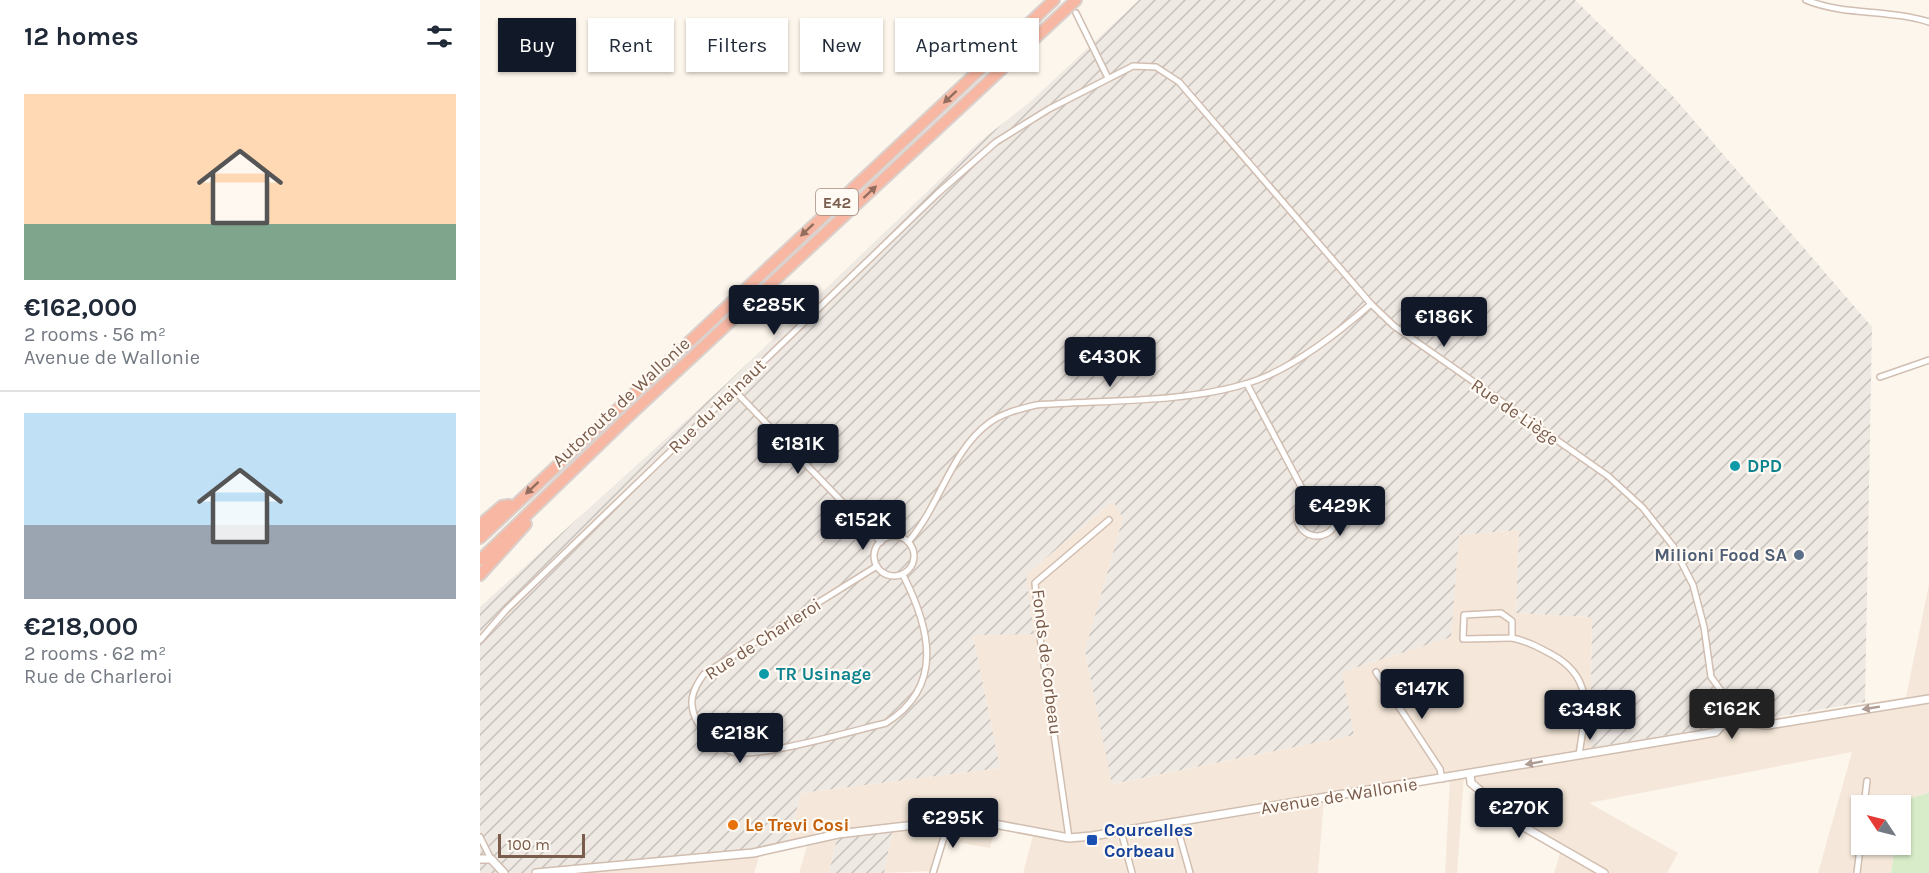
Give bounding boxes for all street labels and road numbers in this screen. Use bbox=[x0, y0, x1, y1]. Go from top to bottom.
road number: E42 bbox=[816, 189, 858, 215]
street label: Autoroute de Wallonie bbox=[548, 332, 694, 472]
street label: Rue du Hainaut bbox=[664, 354, 770, 458]
street label: Rue de Liège bbox=[1467, 374, 1563, 450]
street label: Fonds de Corbeau bbox=[1027, 588, 1067, 736]
street label: Rue de Charleroi bbox=[701, 593, 825, 685]
street label: Avenue de Wallonie bbox=[1259, 773, 1419, 819]

